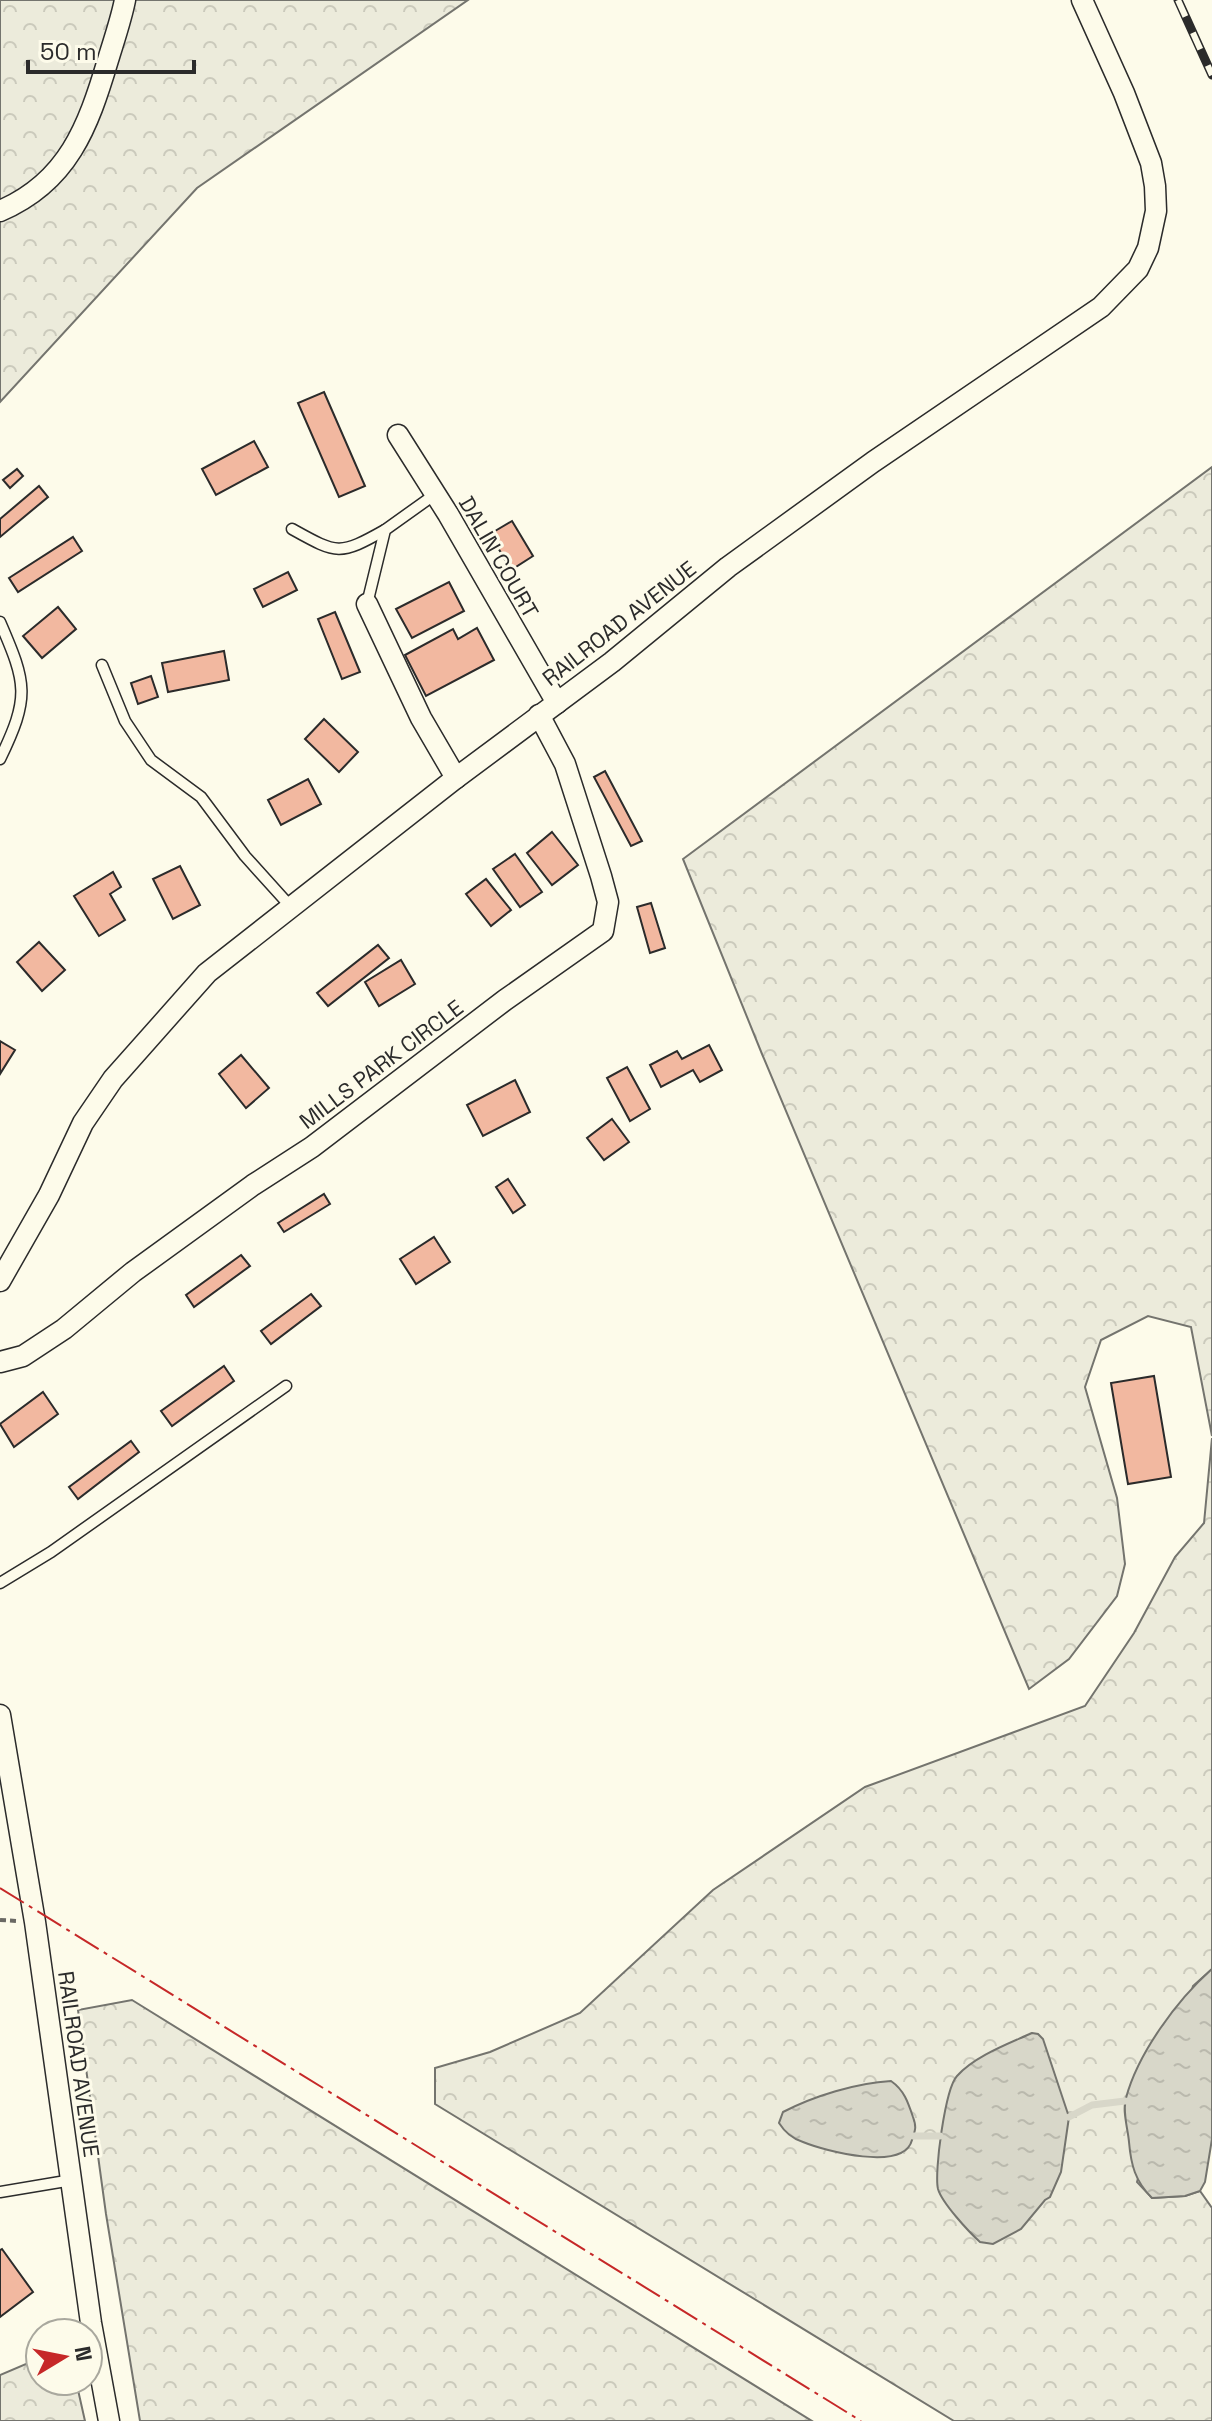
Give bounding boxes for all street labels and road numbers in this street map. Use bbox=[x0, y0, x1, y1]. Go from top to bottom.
street label: DALIN COURT bbox=[453, 491, 545, 623]
street label: RAILROAD AVENUE bbox=[536, 554, 702, 692]
street label: MILLS PARK CIRCLE bbox=[293, 993, 469, 1135]
street label: RAILROAD AVENUE bbox=[52, 1969, 106, 2159]

